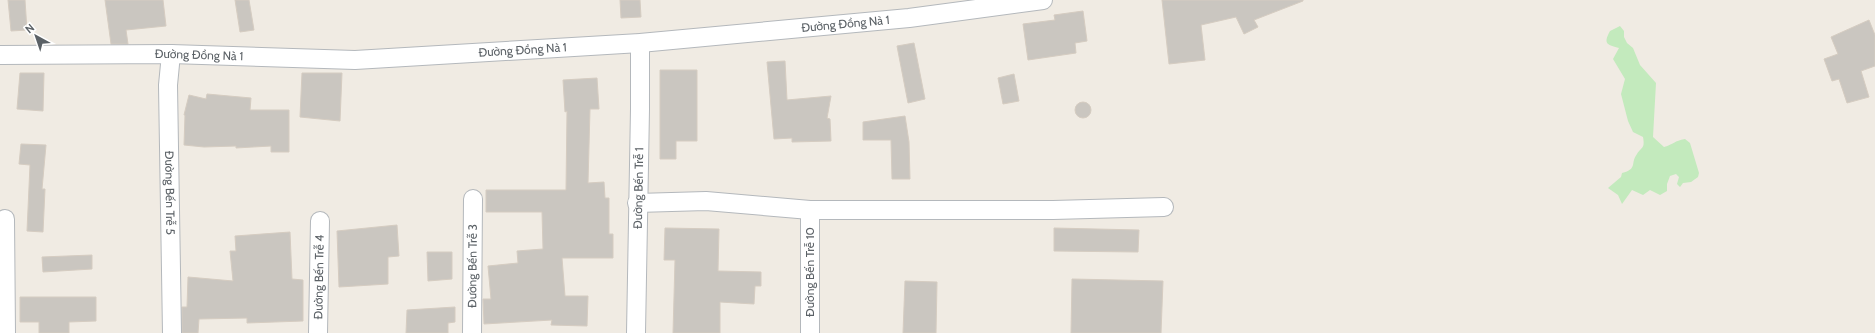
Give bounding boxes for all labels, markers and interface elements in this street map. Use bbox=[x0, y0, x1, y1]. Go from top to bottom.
street label: Đường Đồng Nà 1 bbox=[801, 12, 890, 35]
north arrow bbox=[16, 16, 56, 56]
text: N bbox=[22, 20, 37, 36]
street label: Đường Đồng Nà 1 bbox=[478, 39, 567, 60]
street label: Đường Đồng Nà 1 bbox=[155, 46, 243, 63]
street label: Đường Bến Trễ 1 bbox=[630, 147, 646, 229]
street label: Đường Bến Trễ 5 bbox=[162, 151, 178, 235]
street label: Đường Bến Trễ 3 bbox=[464, 224, 480, 308]
street label: Đường Bến Trễ 10 bbox=[802, 227, 817, 317]
street label: Đường Bến Trễ 4 bbox=[310, 235, 327, 319]

